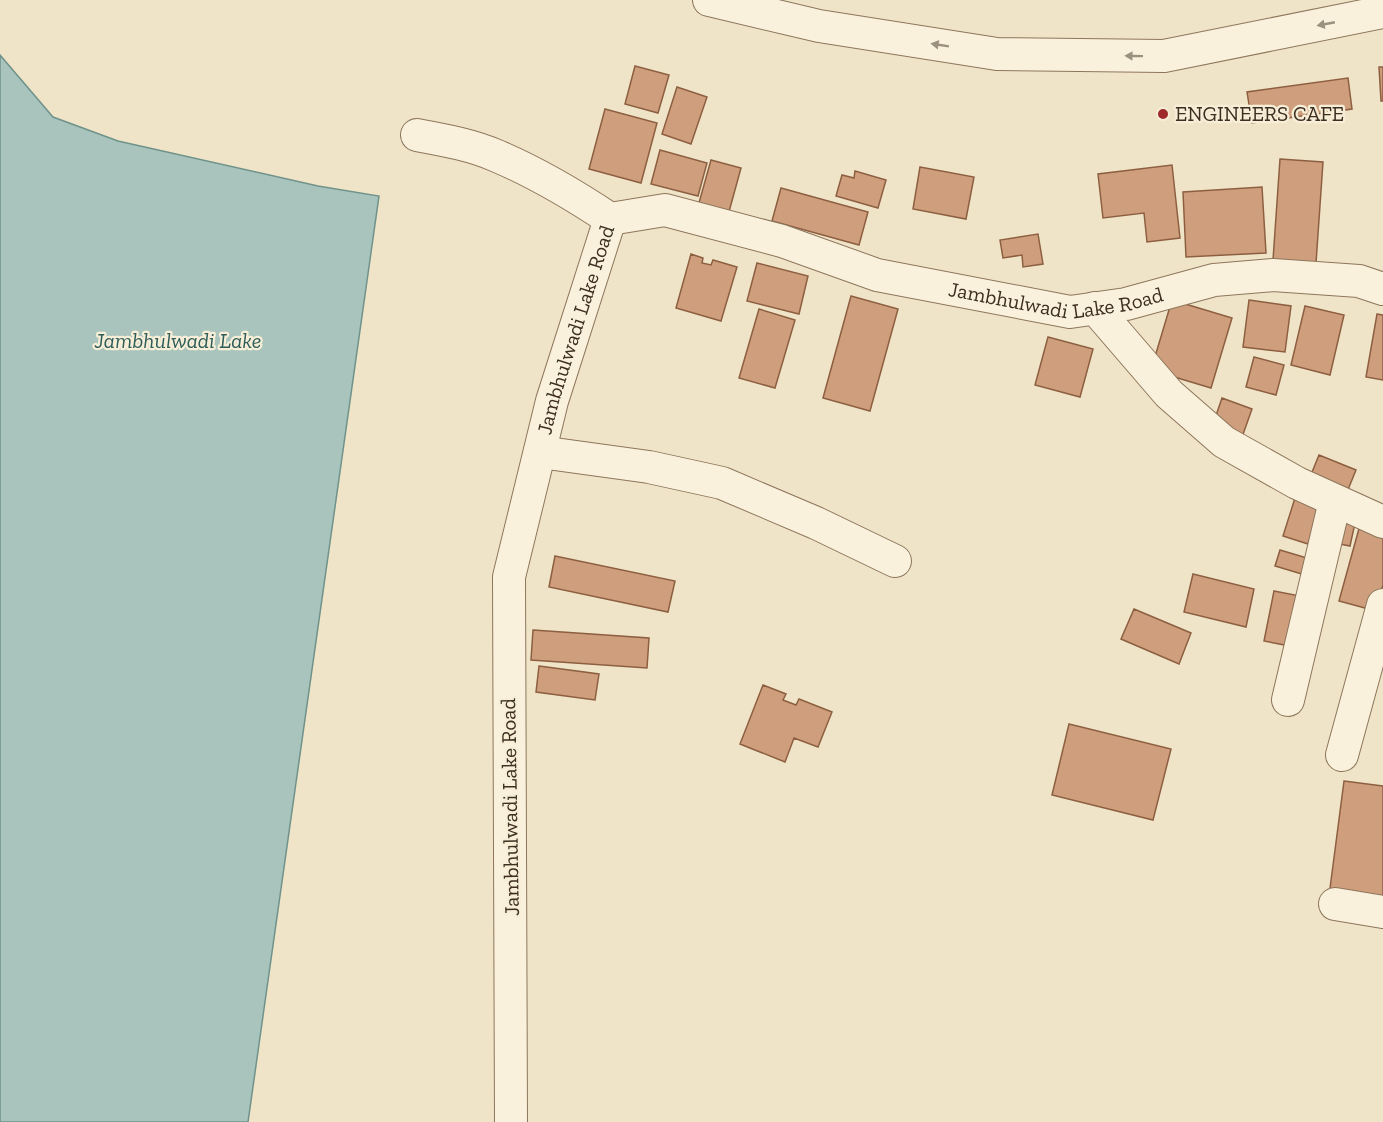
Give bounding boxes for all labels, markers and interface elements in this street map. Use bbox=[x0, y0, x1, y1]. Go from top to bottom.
one-way arrow bbox=[1316, 20, 1335, 29]
one-way arrow bbox=[930, 40, 949, 49]
one-way arrow bbox=[1125, 51, 1144, 61]
place label: ENGINEERS CAFE bbox=[1175, 101, 1344, 126]
marker: ENGINEERS CAFE bbox=[1156, 107, 1170, 121]
street label: Jambhulwadi Lake Road bbox=[531, 222, 619, 437]
street label: Jambhulwadi Lake Road bbox=[947, 276, 1166, 324]
water label: Jambhulwadi Lake bbox=[94, 327, 261, 354]
street label: Jambhulwadi Lake Road bbox=[495, 697, 524, 916]

